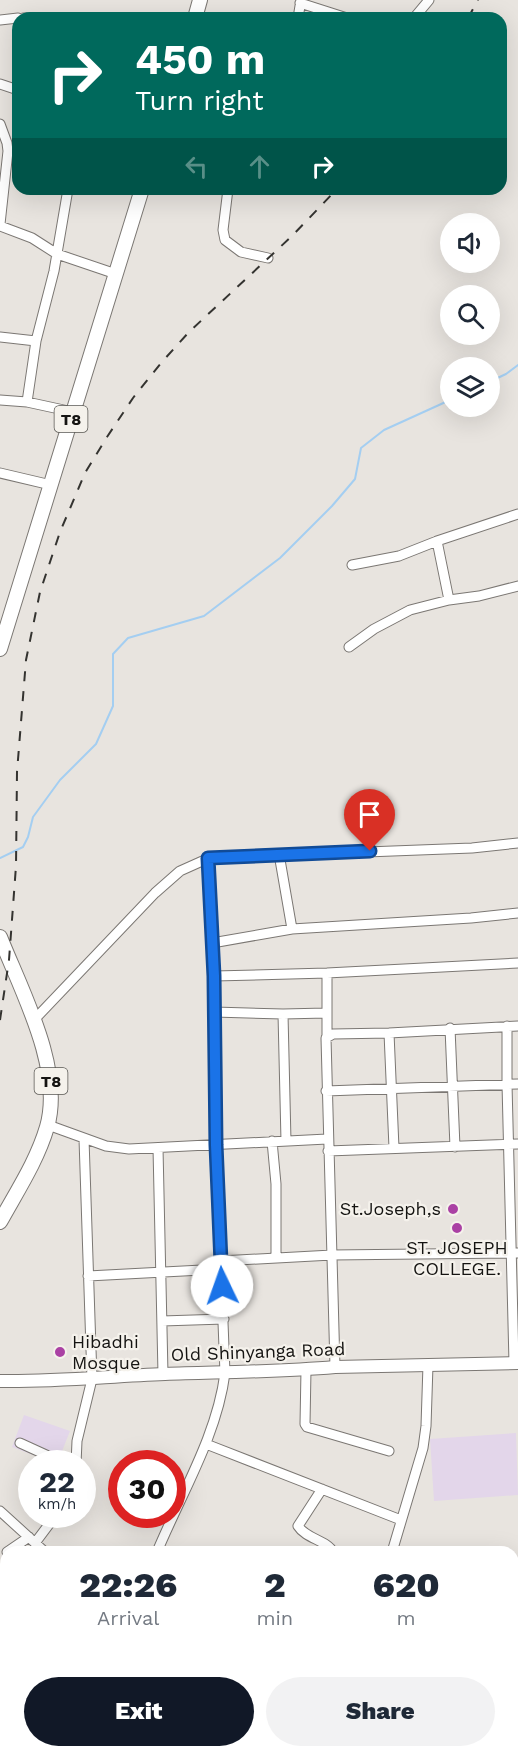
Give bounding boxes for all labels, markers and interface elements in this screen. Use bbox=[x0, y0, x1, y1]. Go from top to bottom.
text: 450 m bbox=[135, 35, 265, 84]
icon: right bbox=[36, 36, 114, 114]
text: Turn right bbox=[135, 85, 264, 117]
icon: left bbox=[180, 150, 213, 183]
icon: ahead bbox=[243, 150, 276, 183]
icon: right bbox=[306, 150, 339, 183]
map controls bbox=[440, 213, 500, 417]
button: sound bbox=[440, 213, 500, 273]
button: search bbox=[440, 285, 500, 345]
button: layers bbox=[440, 357, 500, 417]
road number: T8 bbox=[54, 406, 88, 432]
pin bbox=[344, 789, 395, 851]
icon: arrive bbox=[353, 798, 386, 831]
road number: T8 bbox=[34, 1068, 68, 1094]
place label: St.Joseph,s bbox=[340, 1198, 441, 1219]
marker: St.Joseph,s bbox=[446, 1202, 460, 1216]
marker: ST. JOSEPH COLLEGE. bbox=[450, 1221, 464, 1235]
place label: ST. JOSEPH COLLEGE. bbox=[406, 1237, 508, 1279]
position arrow bbox=[190, 1254, 254, 1318]
place label: Hibadhi Mosque bbox=[72, 1331, 140, 1373]
street label: Old Shinyanga Road bbox=[170, 1338, 346, 1365]
marker: Hibadhi Mosque bbox=[53, 1345, 67, 1359]
speed limit sign: 30 bbox=[108, 1450, 186, 1528]
text: 22 bbox=[39, 1464, 75, 1499]
text: km/h bbox=[38, 1495, 76, 1513]
text: 22:26 bbox=[79, 1564, 177, 1606]
text: 2 bbox=[264, 1564, 286, 1606]
text: 620 bbox=[372, 1564, 440, 1606]
text: Arrival bbox=[97, 1606, 159, 1630]
text: min bbox=[256, 1606, 293, 1630]
text: m bbox=[397, 1606, 416, 1630]
button: Exit bbox=[24, 1677, 254, 1746]
button: Share bbox=[266, 1677, 495, 1746]

